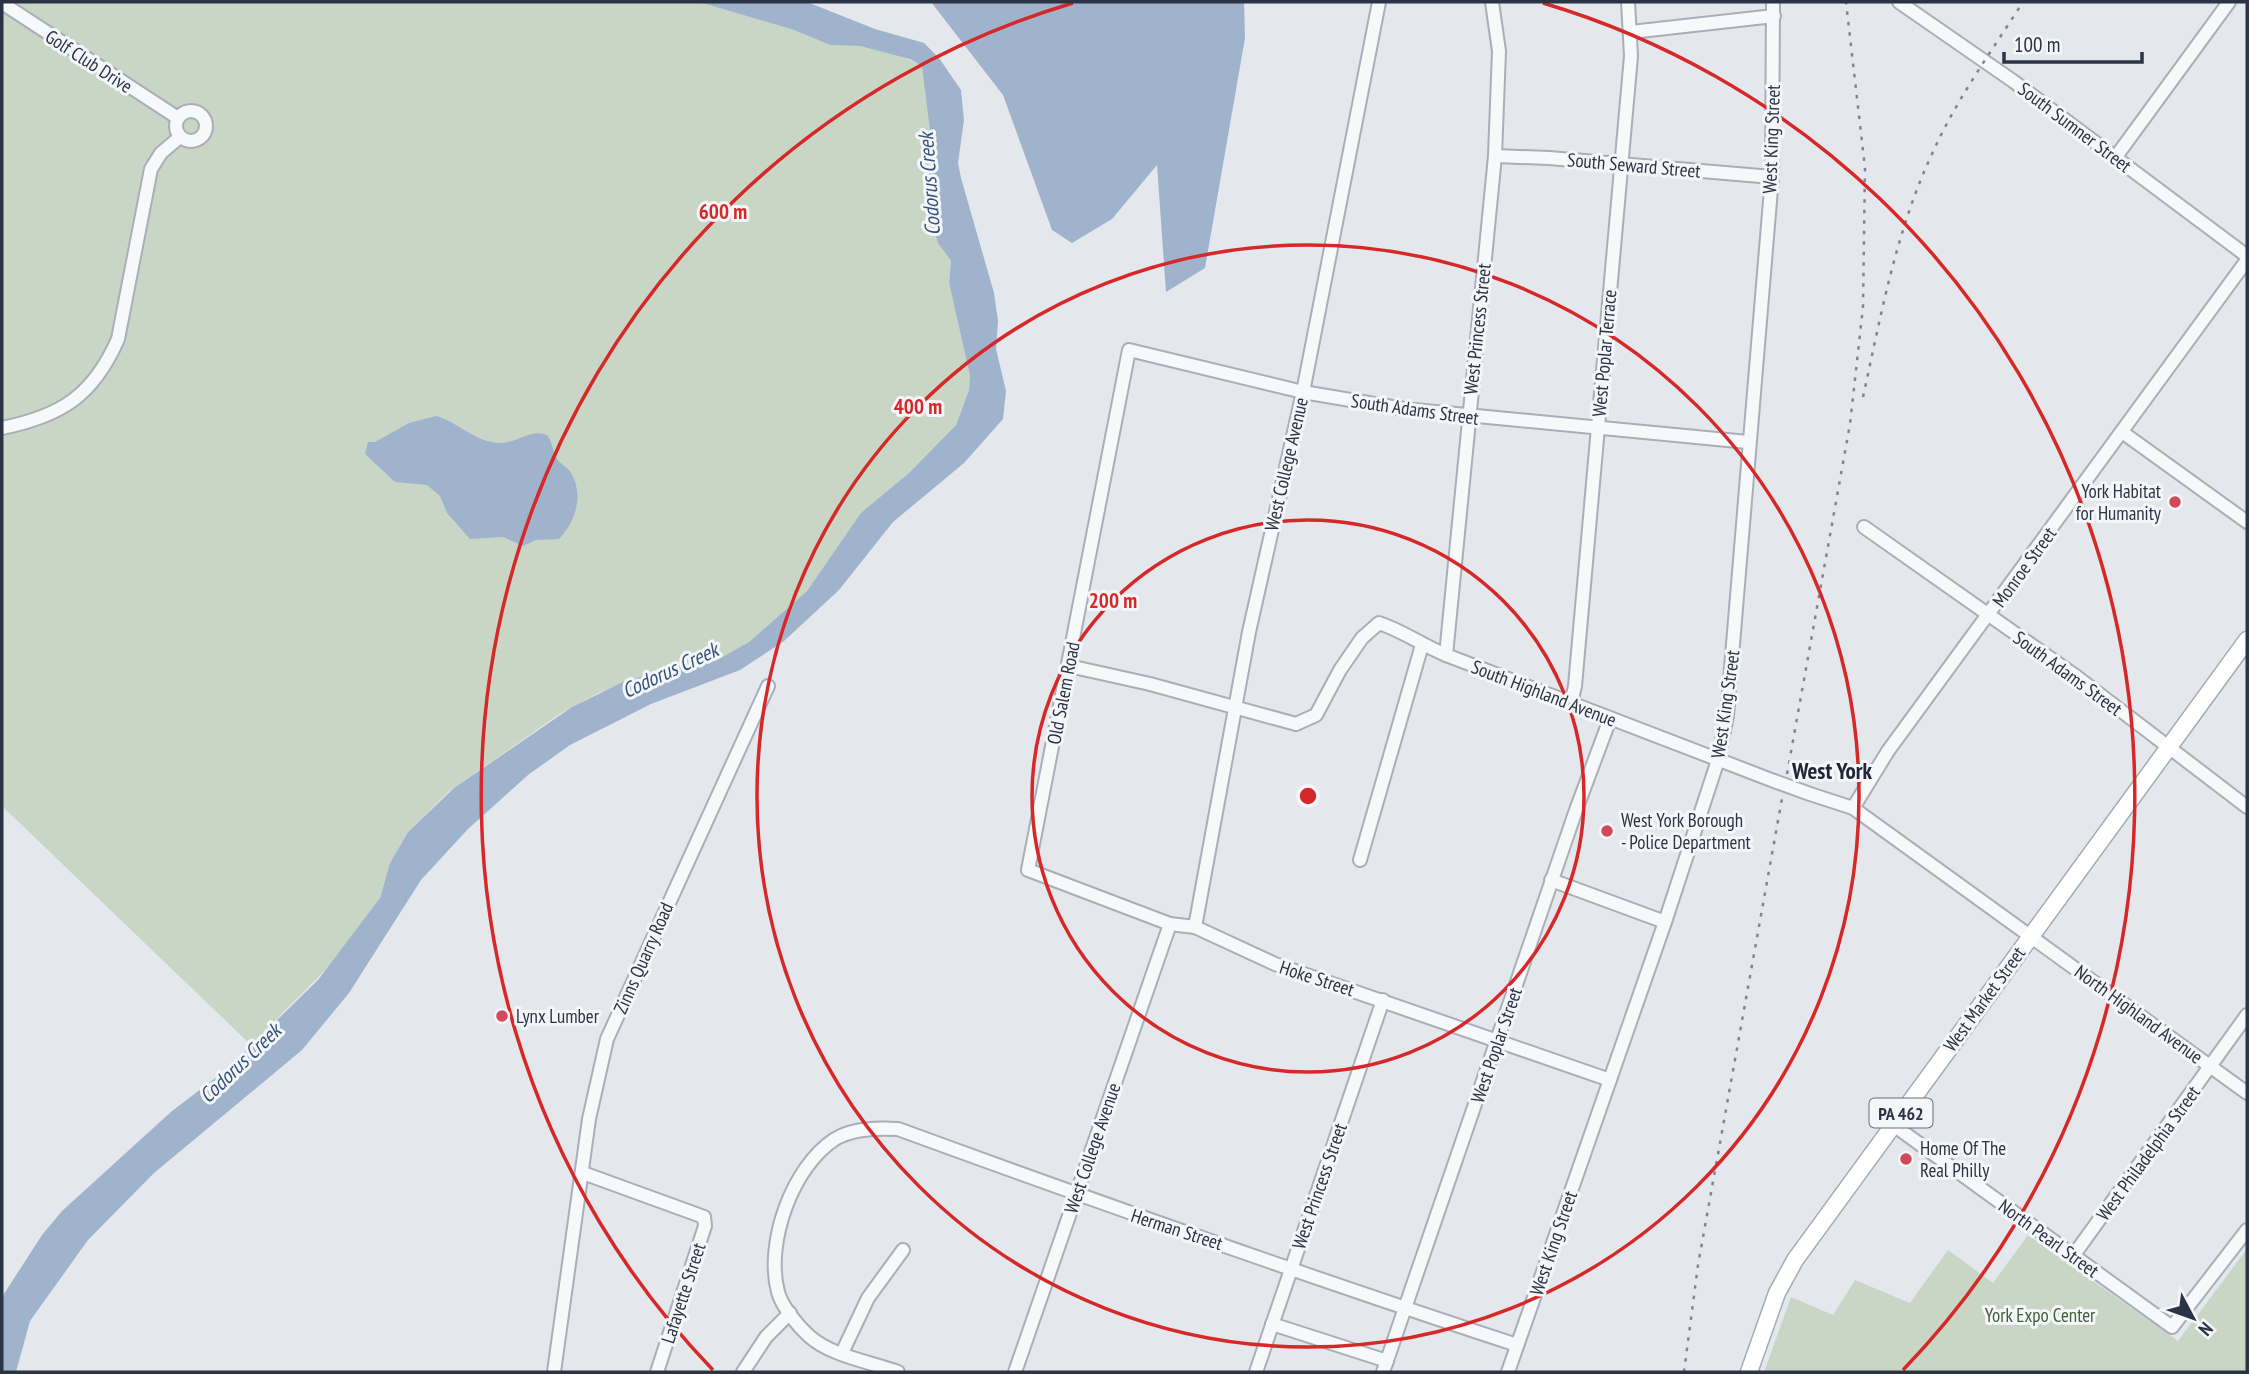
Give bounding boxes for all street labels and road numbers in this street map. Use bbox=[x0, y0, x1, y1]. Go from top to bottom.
street label: Golf Club Drive bbox=[41, 24, 137, 98]
street label: South Sumner Street bbox=[2014, 77, 2137, 178]
street label: West King Street bbox=[1757, 83, 1785, 194]
street label: South Seward Street bbox=[1566, 147, 1702, 183]
street label: West Princess Street bbox=[1458, 261, 1496, 396]
street label: West Poplar Terrace bbox=[1586, 288, 1622, 418]
street label: South Adams Street bbox=[1350, 388, 1481, 430]
street label: West College Avenue bbox=[1259, 395, 1313, 533]
street label: Monroe Street bbox=[1987, 522, 2062, 612]
street label: South Adams Street bbox=[2009, 625, 2128, 721]
street label: Old Salem Road bbox=[1041, 640, 1085, 746]
street label: West King Street bbox=[1706, 648, 1745, 760]
street label: South Highland Avenue bbox=[1468, 654, 1620, 732]
street label: Zinns Quarry Road bbox=[608, 899, 678, 1017]
street label: West Market Street bbox=[1938, 941, 2031, 1056]
street label: Hoke Street bbox=[1277, 955, 1358, 1002]
street label: North Highland Avenue bbox=[2070, 959, 2208, 1069]
street label: West Poplar Street bbox=[1465, 983, 1527, 1106]
street label: West College Avenue bbox=[1058, 1080, 1126, 1216]
street label: West Philadelphia Street bbox=[2091, 1080, 2205, 1225]
road number: PA 462 bbox=[1870, 1098, 1932, 1128]
street label: West Princess Street bbox=[1286, 1119, 1352, 1252]
street label: West King Street bbox=[1524, 1187, 1582, 1298]
street label: North Pearl Street bbox=[1994, 1194, 2104, 1283]
street label: Herman Street bbox=[1128, 1203, 1227, 1255]
street label: Lafayette Street bbox=[655, 1239, 711, 1346]

